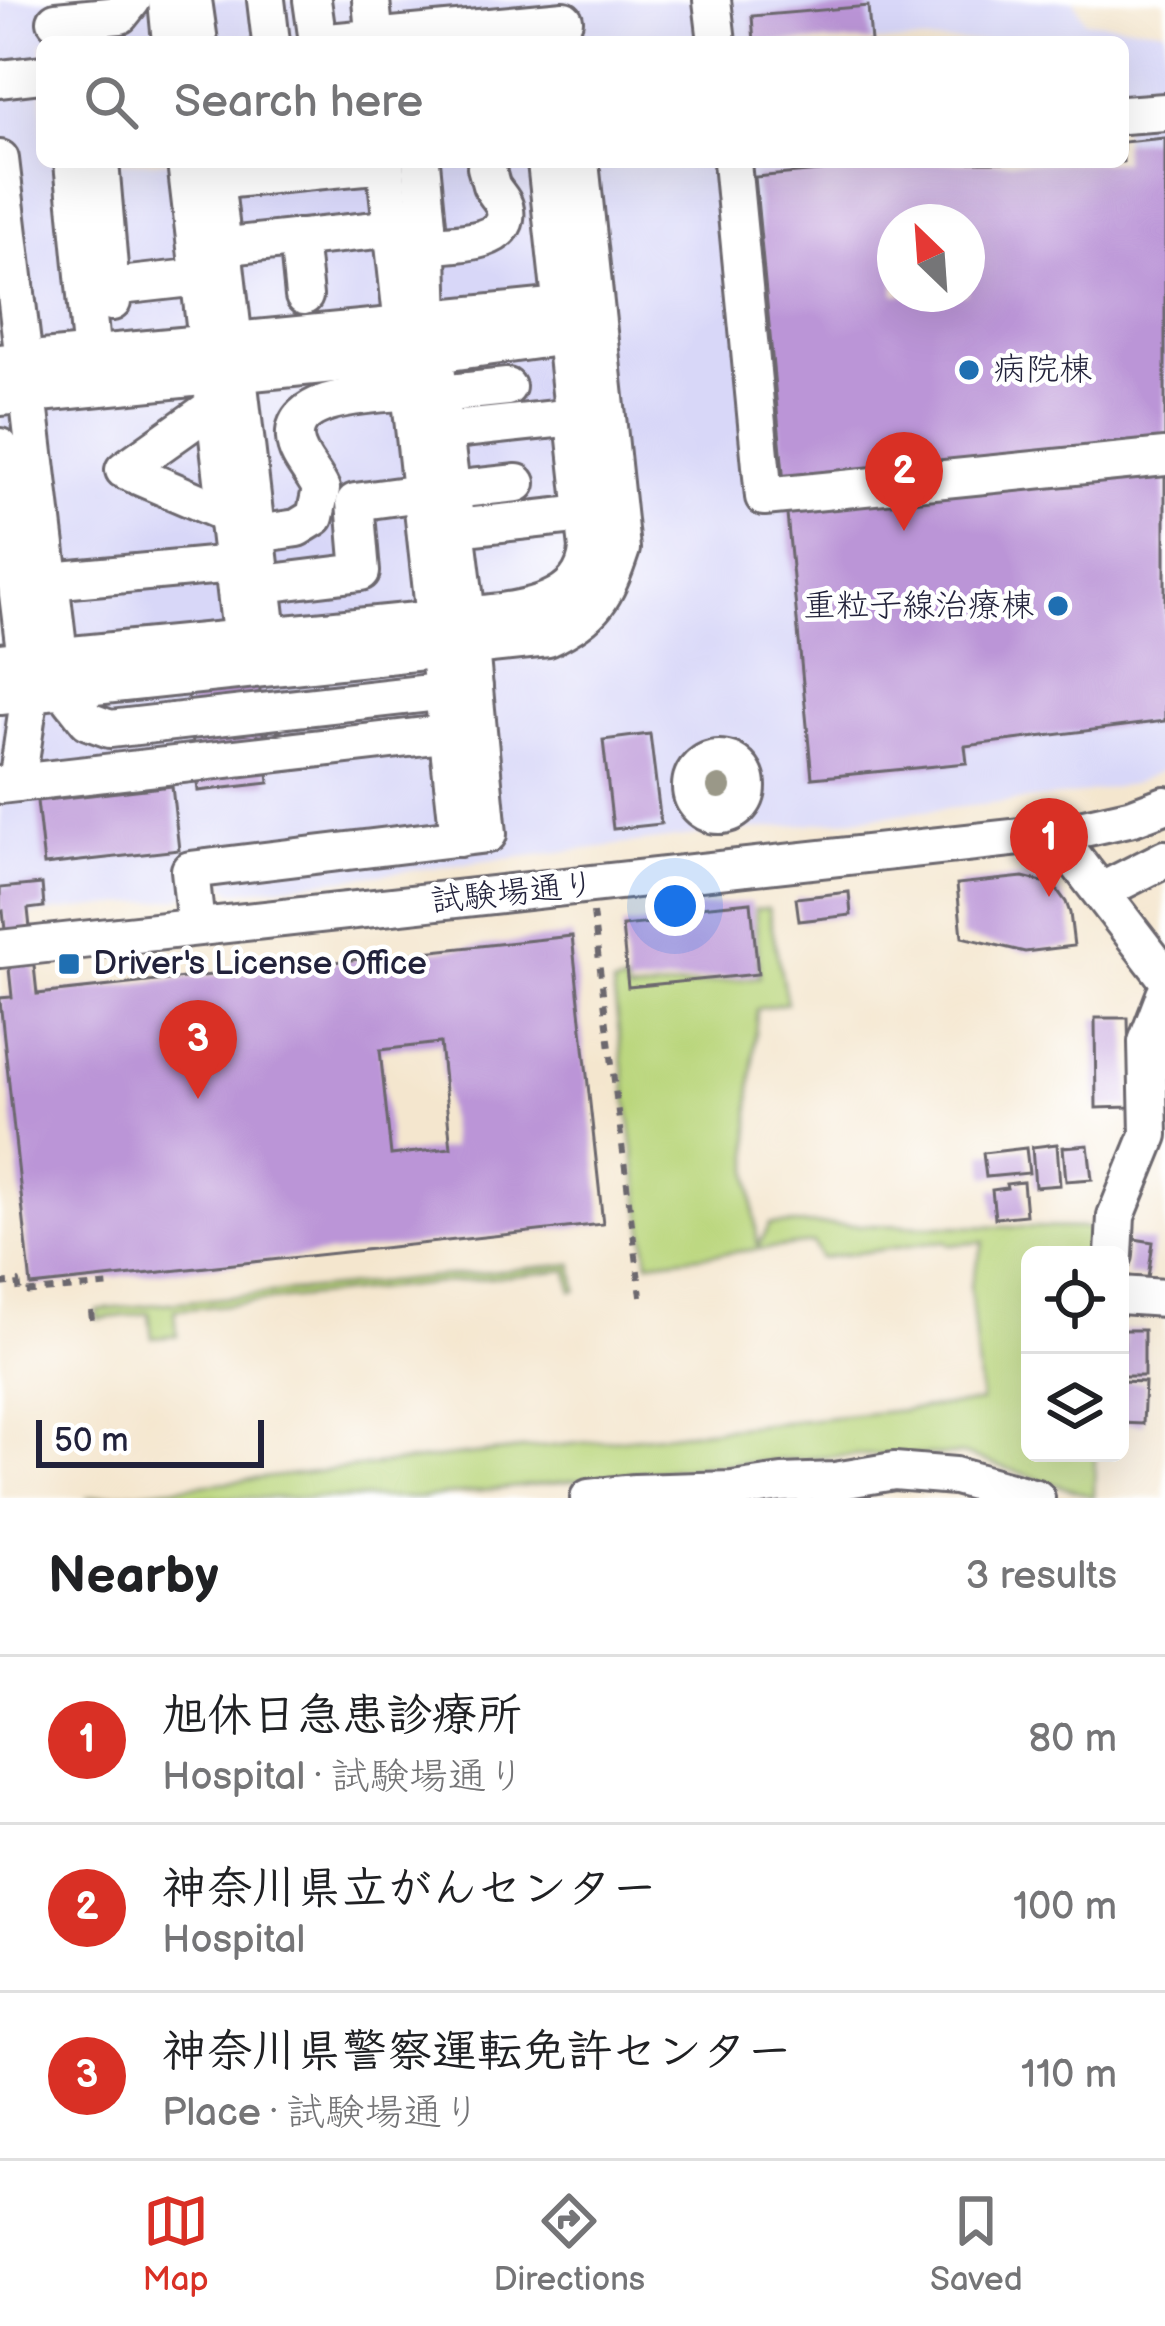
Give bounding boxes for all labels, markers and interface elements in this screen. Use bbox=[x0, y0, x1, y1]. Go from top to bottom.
search box bbox=[36, 36, 1129, 168]
icon: search bbox=[78, 69, 144, 135]
text: Search here bbox=[174, 75, 423, 130]
north arrow bbox=[877, 204, 985, 312]
place label: 病院棟 bbox=[993, 350, 1092, 390]
marker: 病院棟 bbox=[956, 357, 982, 383]
pin: 2 bbox=[865, 432, 943, 531]
place label: 重粒子線治療棟 bbox=[803, 586, 1034, 626]
marker: 重粒子線治療棟 bbox=[1045, 593, 1071, 619]
pin: 1 bbox=[1010, 798, 1088, 897]
street label: 試験場通り bbox=[429, 864, 597, 922]
your location bbox=[645, 876, 705, 936]
place label: Driver's License Office bbox=[93, 944, 427, 984]
marker: Driver's License Office bbox=[56, 951, 82, 977]
pin: 3 bbox=[159, 1000, 237, 1099]
map controls bbox=[1021, 1246, 1129, 1462]
button: locate bbox=[1021, 1246, 1129, 1354]
button: layers bbox=[1021, 1354, 1129, 1462]
scale bar bbox=[36, 1414, 264, 1467]
text: 50 m bbox=[54, 1421, 129, 1461]
text: Nearby bbox=[48, 1546, 219, 1607]
text: 3 results bbox=[965, 1553, 1117, 1600]
text: 旭休日急患診療所 bbox=[162, 1689, 522, 1744]
text: 1 bbox=[79, 1716, 95, 1763]
text: 80 m bbox=[1029, 1716, 1117, 1763]
text: Hospital · 試験場通り bbox=[162, 1754, 526, 1801]
text: 神奈川県立がんセンター bbox=[162, 1862, 657, 1917]
text: 2 bbox=[75, 1884, 99, 1931]
text: 100 m bbox=[1013, 1884, 1117, 1931]
text: Hospital bbox=[162, 1917, 305, 1964]
text: 神奈川県警察運転免許センター bbox=[162, 2025, 792, 2080]
text: 3 bbox=[76, 2052, 98, 2099]
text: 110 m bbox=[1021, 2052, 1117, 2099]
text: Place · 試験場通り bbox=[162, 2090, 481, 2137]
tab: Map bbox=[142, 2188, 209, 2300]
tab: Directions bbox=[493, 2188, 645, 2300]
tab: Saved bbox=[930, 2188, 1023, 2300]

